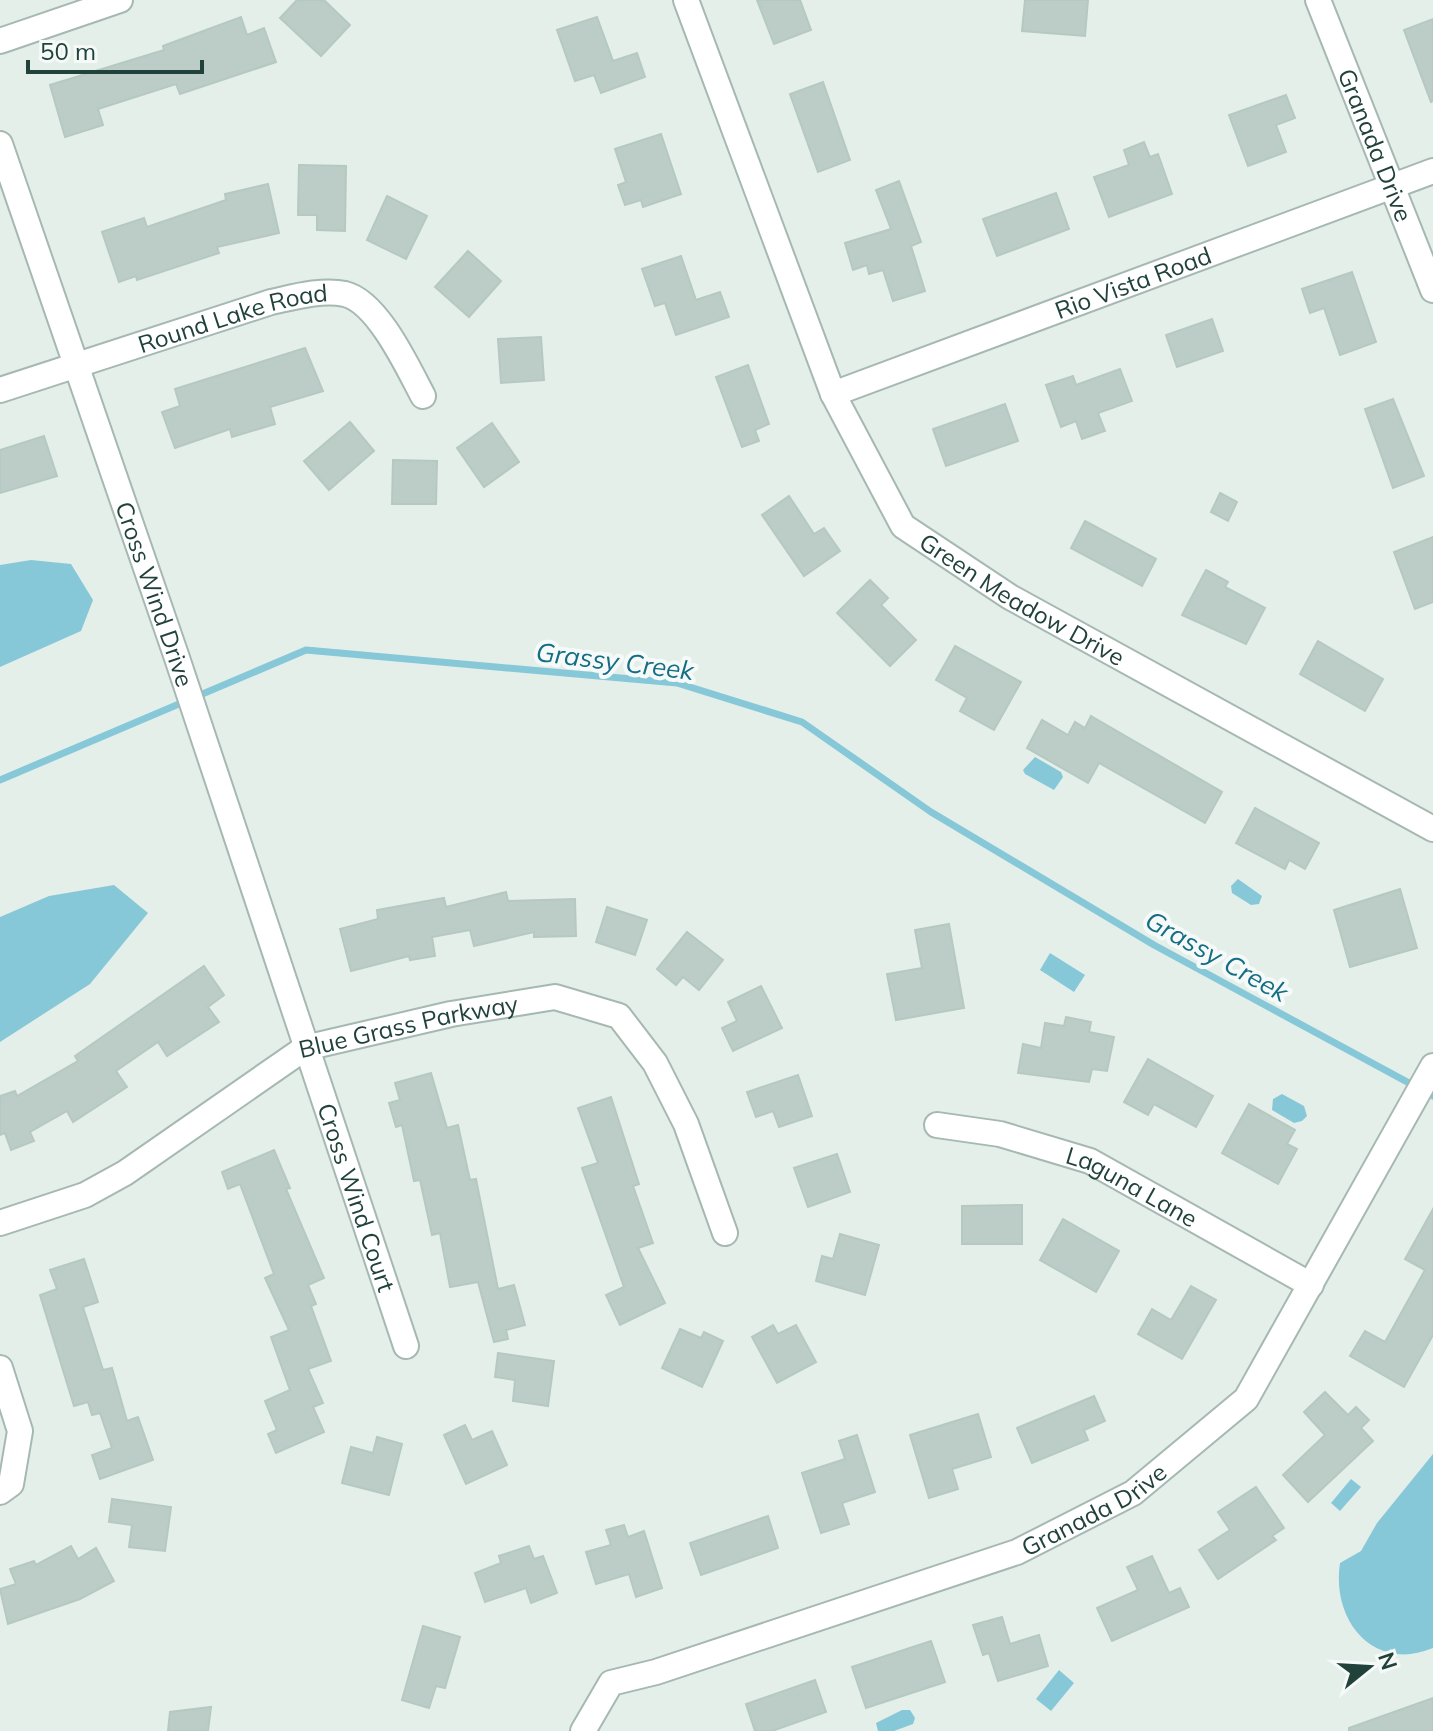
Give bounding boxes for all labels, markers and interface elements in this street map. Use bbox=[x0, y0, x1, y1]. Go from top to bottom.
scale bar bbox=[28, 24, 202, 74]
text: 50 m bbox=[40, 36, 96, 66]
street label: Granada Drive bbox=[1332, 64, 1419, 226]
street label: Rio Vista Road bbox=[1051, 240, 1215, 325]
street label: Round Lake Road bbox=[134, 277, 329, 359]
street label: Cross Wind Drive bbox=[109, 497, 201, 691]
street label: Green Meadow Drive bbox=[914, 526, 1130, 672]
water label: Grassy Creek bbox=[534, 635, 696, 687]
water label: Grassy Creek bbox=[1140, 903, 1295, 1009]
street label: Blue Grass Parkway bbox=[296, 988, 520, 1064]
street label: Cross Wind Court bbox=[311, 1099, 402, 1295]
street label: Laguna Lane bbox=[1062, 1140, 1203, 1233]
street label: Granada Drive bbox=[1016, 1457, 1172, 1562]
north arrow bbox=[1329, 1627, 1409, 1707]
text: N bbox=[1372, 1649, 1404, 1673]

